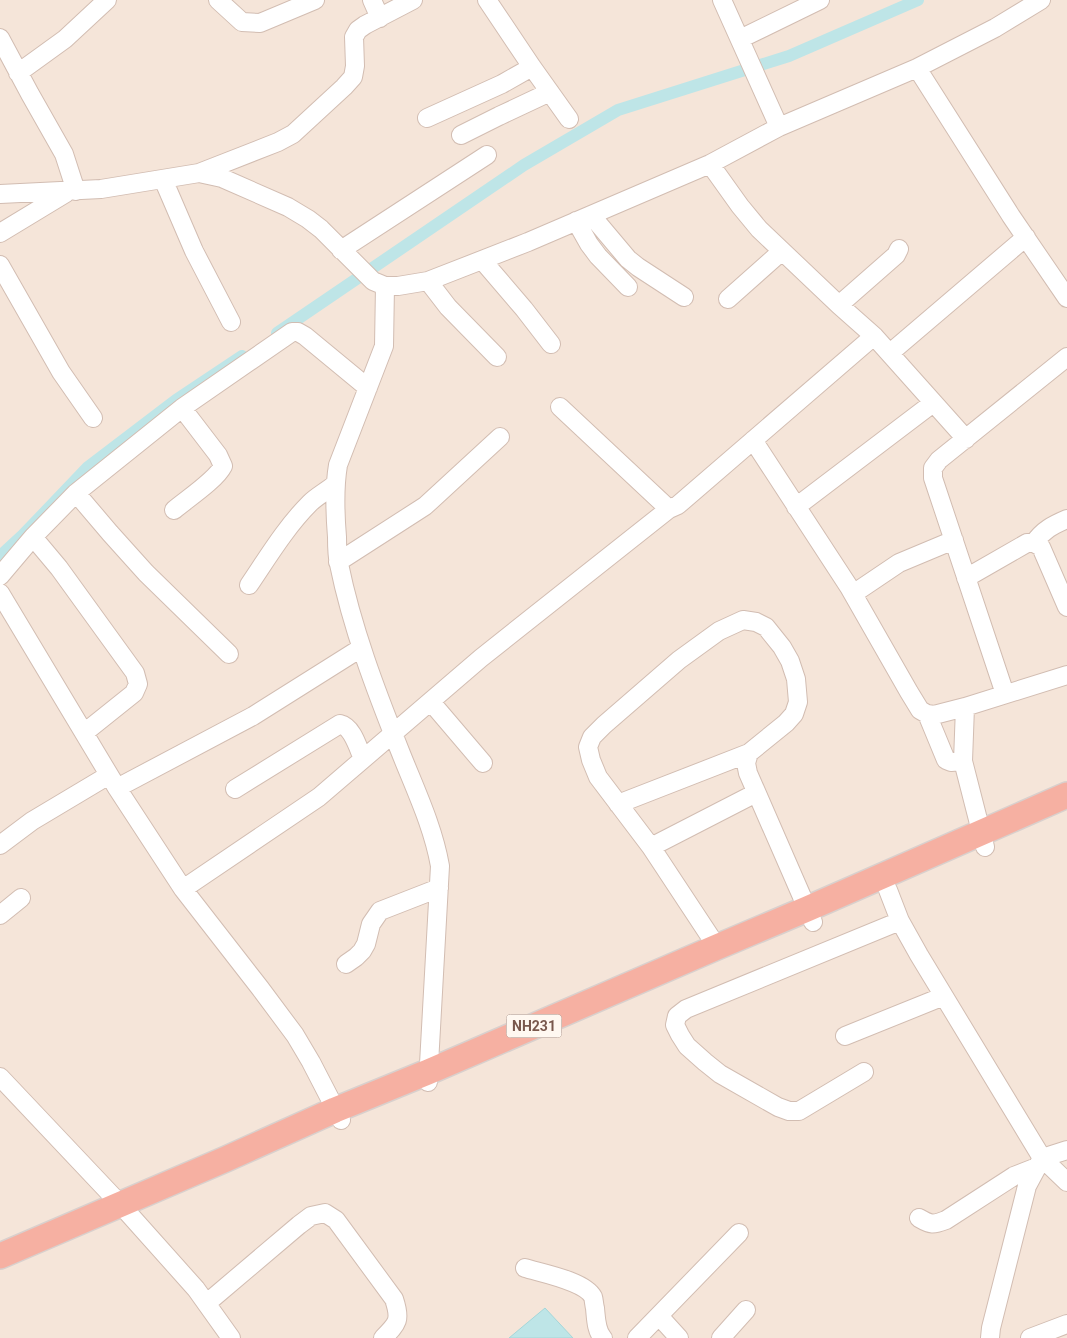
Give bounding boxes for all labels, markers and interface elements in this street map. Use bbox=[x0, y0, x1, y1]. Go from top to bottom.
road number: NH231 bbox=[506, 1014, 562, 1038]

